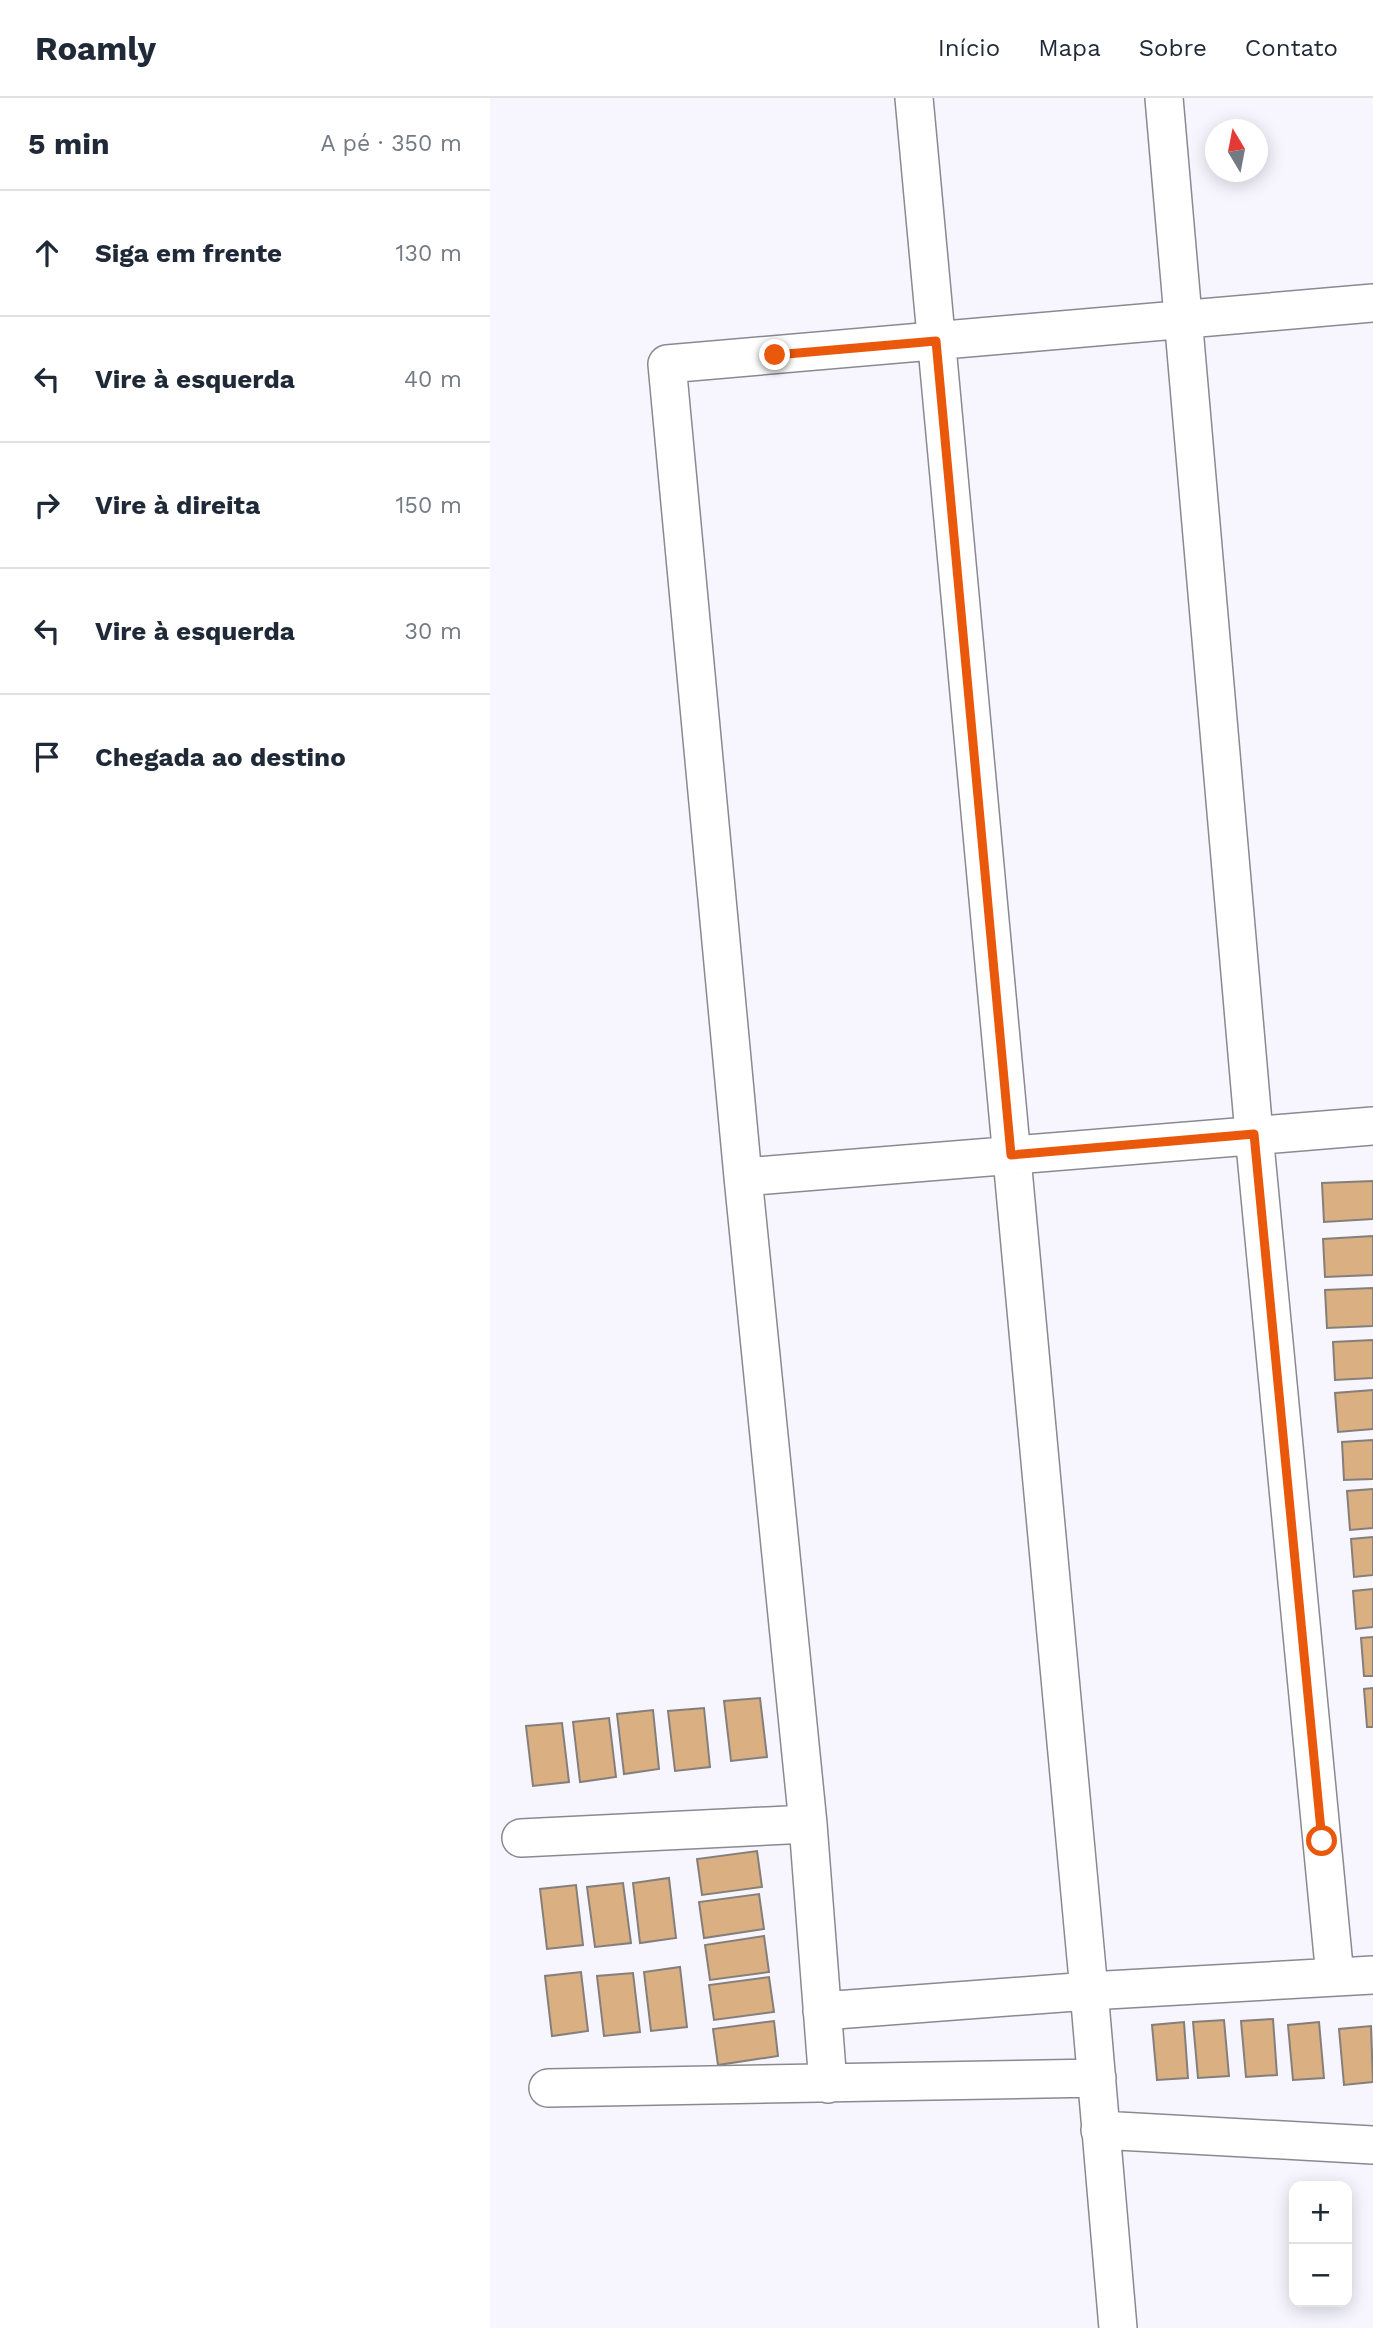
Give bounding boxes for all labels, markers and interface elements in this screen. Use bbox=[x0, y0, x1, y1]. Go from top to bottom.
text: Roamly bbox=[35, 29, 156, 68]
text: Início bbox=[938, 34, 1000, 62]
text: Mapa bbox=[1038, 34, 1101, 62]
text: Sobre bbox=[1139, 34, 1207, 62]
text: Contato bbox=[1245, 34, 1338, 62]
north arrow bbox=[1205, 119, 1268, 182]
text: 5 min bbox=[28, 126, 110, 161]
text: A pé · 350 m bbox=[320, 130, 462, 157]
icon: ahead bbox=[28, 234, 66, 272]
text: Siga em frente bbox=[95, 238, 282, 268]
text: 130 m bbox=[396, 240, 462, 267]
route end bbox=[759, 339, 790, 370]
icon: left bbox=[28, 360, 66, 398]
text: Vire à esquerda bbox=[95, 364, 295, 394]
text: 40 m bbox=[404, 366, 462, 393]
icon: right bbox=[28, 486, 66, 524]
text: Vire à direita bbox=[95, 490, 260, 520]
text: 150 m bbox=[396, 492, 462, 519]
icon: left bbox=[28, 612, 66, 650]
text: Vire à esquerda bbox=[95, 616, 295, 646]
text: 30 m bbox=[405, 618, 462, 645]
icon: arrive bbox=[28, 738, 66, 776]
text: Chegada ao destino bbox=[95, 742, 346, 772]
route start bbox=[1306, 1825, 1337, 1856]
map controls bbox=[1289, 2181, 1352, 2307]
button: + bbox=[1289, 2181, 1352, 2244]
button: − bbox=[1289, 2244, 1352, 2307]

